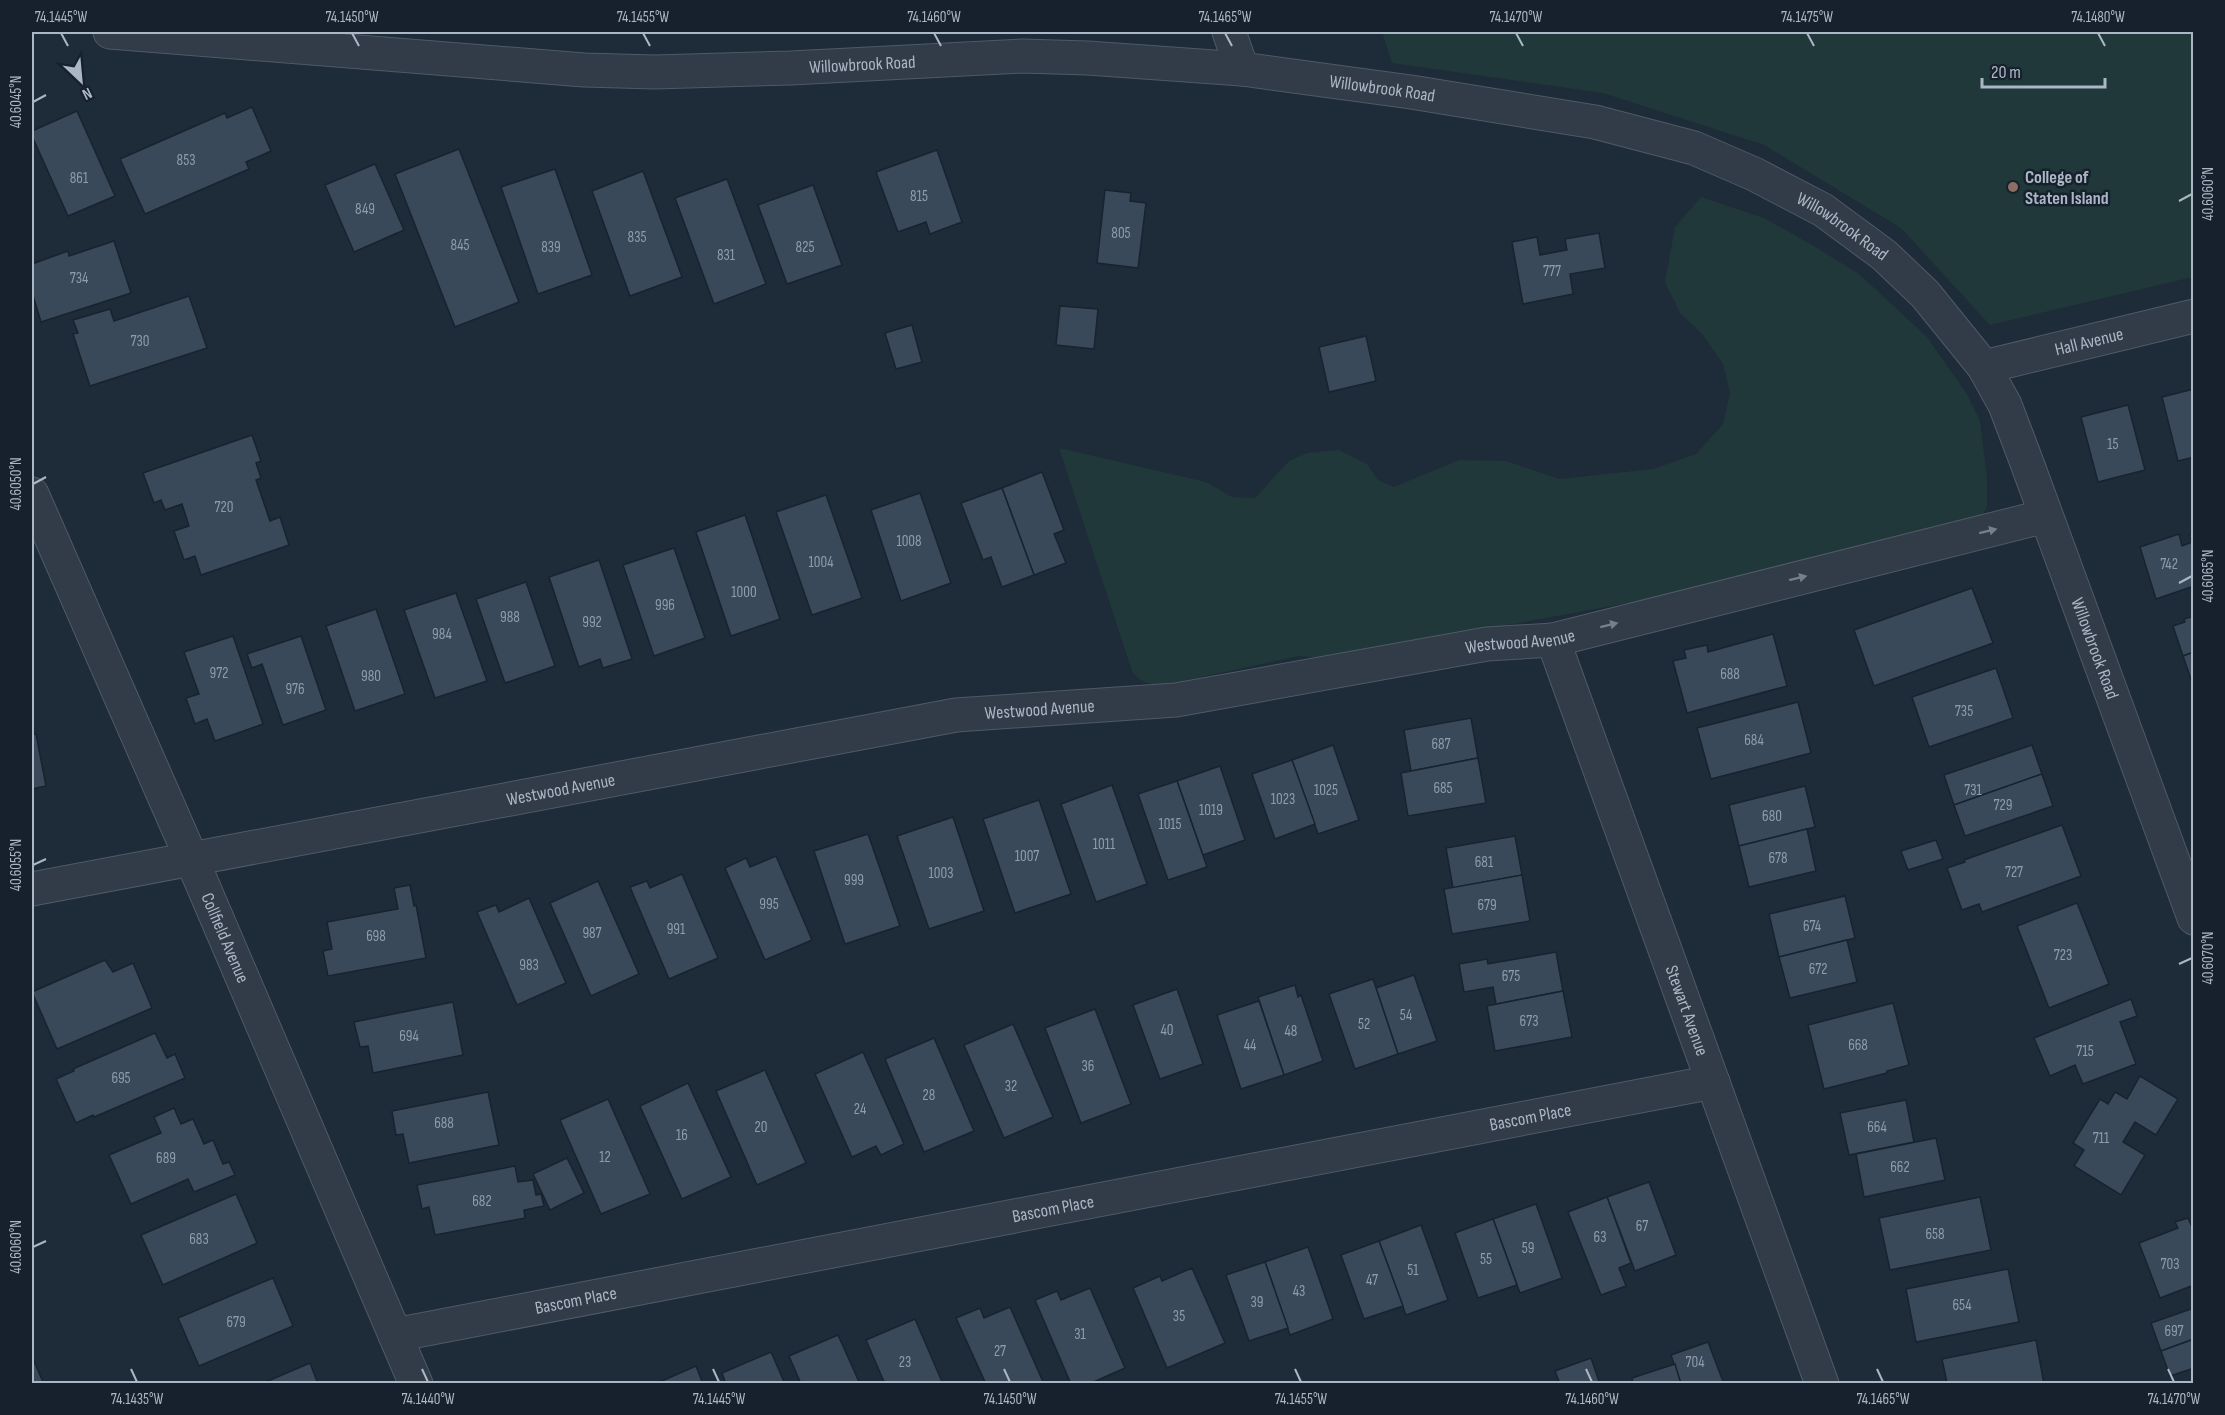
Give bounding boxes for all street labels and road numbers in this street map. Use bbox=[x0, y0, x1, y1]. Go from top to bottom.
street label: Willowbrook Road bbox=[809, 52, 916, 78]
street label: Willowbrook Road bbox=[1328, 71, 1437, 107]
street label: Willowbrook Road bbox=[1793, 188, 1892, 265]
street label: Hall Avenue bbox=[2053, 324, 2125, 360]
street label: Willowbrook Road bbox=[2066, 595, 2123, 702]
street label: Westwood Avenue bbox=[1464, 625, 1577, 659]
street label: Westwood Avenue bbox=[984, 696, 1095, 724]
street label: Westwood Avenue bbox=[505, 769, 617, 810]
street label: Collfield Avenue bbox=[196, 890, 253, 986]
street label: Stewart Avenue bbox=[1660, 962, 1713, 1059]
street label: Bascom Place bbox=[1488, 1099, 1573, 1136]
street label: Bascom Place bbox=[1010, 1191, 1096, 1227]
street label: Bascom Place bbox=[533, 1283, 618, 1319]

